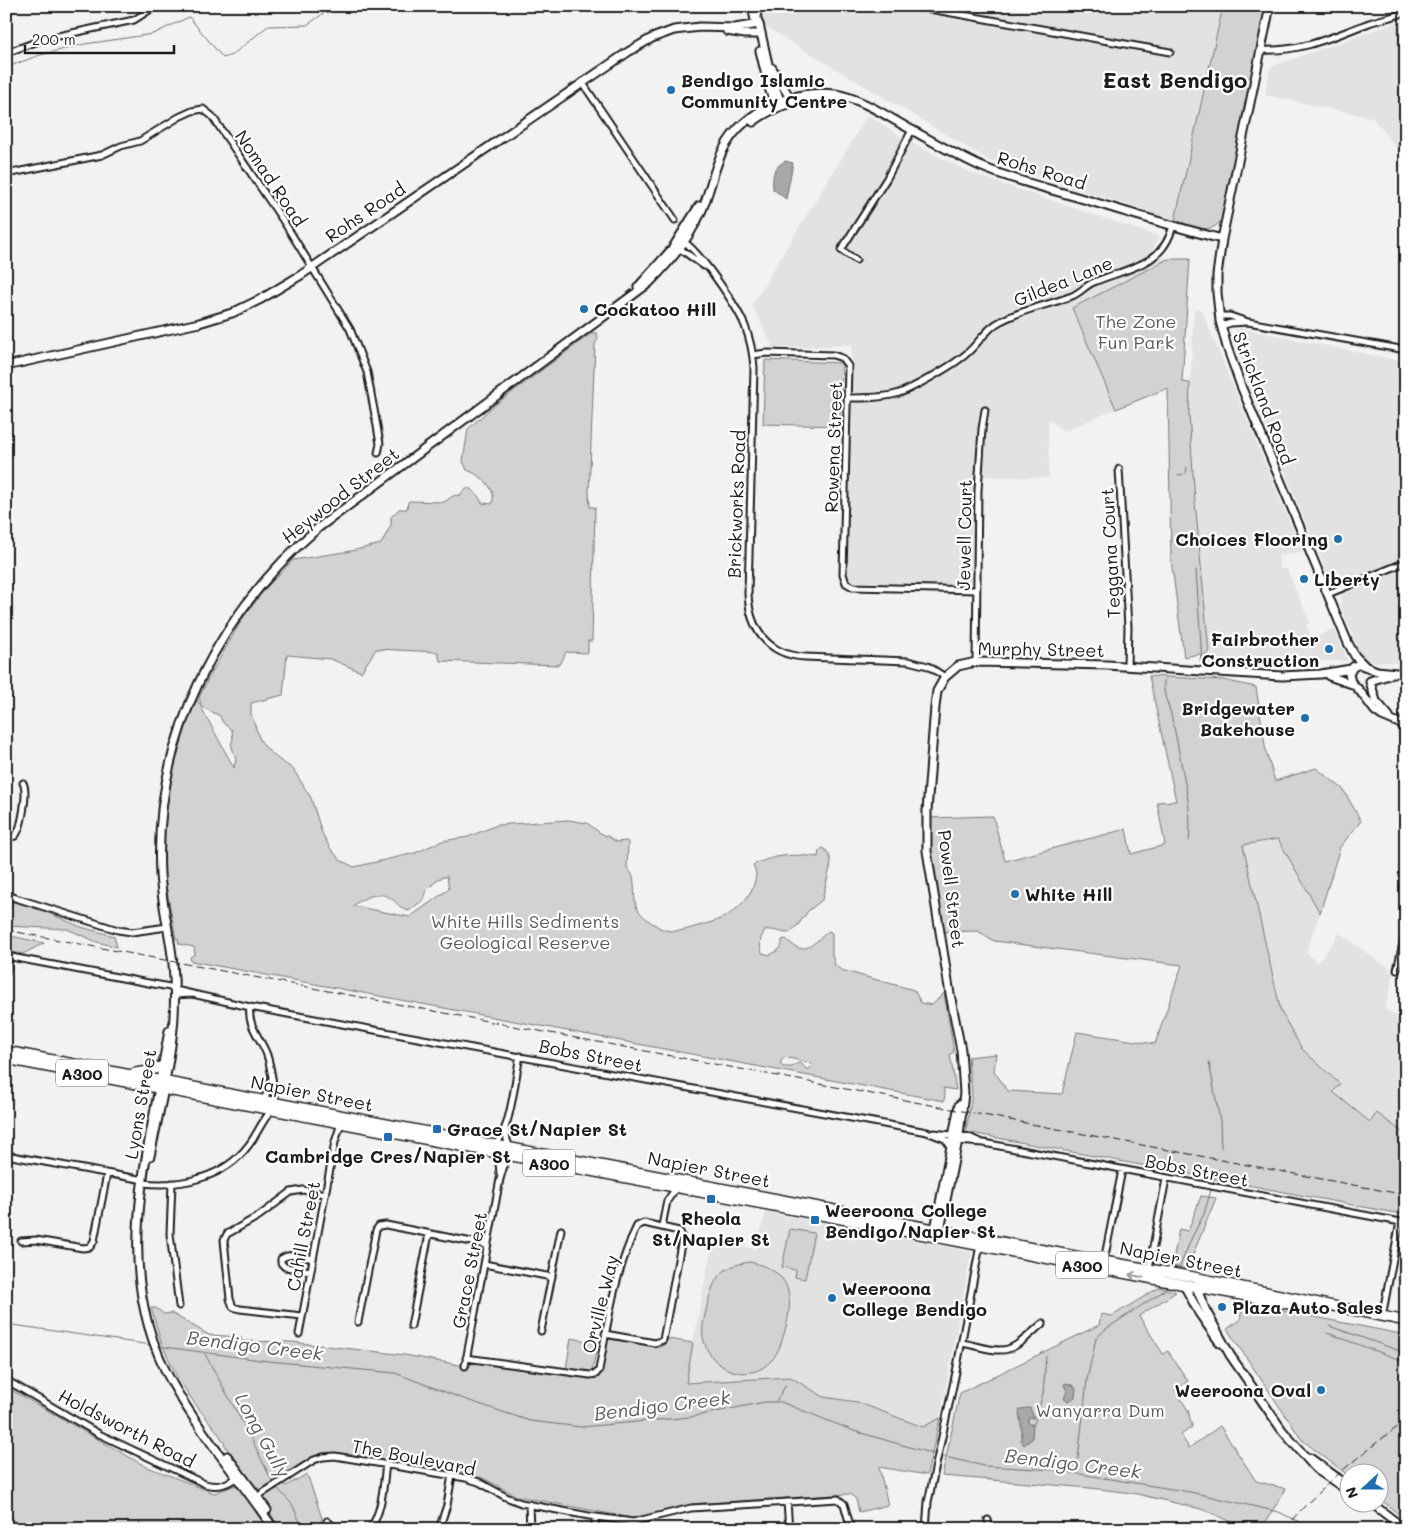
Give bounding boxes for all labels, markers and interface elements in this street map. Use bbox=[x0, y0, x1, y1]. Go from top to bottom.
scale bar bbox=[25, 22, 174, 54]
text: 200 m bbox=[32, 29, 76, 49]
district label: East Bendigo bbox=[1103, 65, 1247, 94]
place label: Bendigo Islamic Community Centre bbox=[681, 68, 848, 113]
marker: Bendigo Islamic Community Centre bbox=[665, 84, 677, 96]
street label: Nomad Road bbox=[230, 125, 312, 231]
street label: Rohs Road bbox=[995, 145, 1089, 195]
street label: Rohs Road bbox=[320, 176, 410, 248]
street label: Gildea Lane bbox=[1010, 250, 1116, 312]
place label: Cockatoo Hill bbox=[594, 297, 716, 321]
marker: Cockatoo Hill bbox=[578, 303, 590, 315]
park label: The Zone Fun Park bbox=[1096, 309, 1176, 354]
street label: Strickland Road bbox=[1228, 328, 1300, 468]
street label: Rowena Street bbox=[819, 381, 847, 513]
street label: Brickworks Road bbox=[721, 429, 751, 579]
street label: Heywood Street bbox=[276, 441, 404, 549]
street label: Jewell Court bbox=[951, 479, 977, 591]
street label: Teggana Court bbox=[1095, 487, 1125, 619]
place label: Choices Flooring bbox=[1175, 527, 1328, 551]
marker: Choices Flooring bbox=[1332, 533, 1344, 545]
place label: Liberty bbox=[1314, 567, 1380, 591]
marker: Liberty bbox=[1298, 573, 1310, 585]
place label: Fairbrother Construction bbox=[1202, 627, 1319, 672]
street label: Murphy Street bbox=[977, 636, 1105, 662]
marker: Fairbrother Construction bbox=[1323, 643, 1335, 655]
place label: Bridgewater Bakehouse bbox=[1182, 696, 1295, 741]
marker: Bridgewater Bakehouse bbox=[1299, 712, 1311, 724]
street label: Powell Street bbox=[933, 829, 971, 949]
place label: White Hill bbox=[1025, 882, 1112, 906]
marker: White Hill bbox=[1009, 888, 1021, 900]
park label: White Hills Sediments Geological Reserve bbox=[431, 909, 619, 954]
street label: Bobs Street bbox=[537, 1033, 645, 1077]
street label: Lyons Street bbox=[119, 1047, 161, 1161]
road number: A300 bbox=[56, 1060, 108, 1086]
street label: Napier Street bbox=[249, 1069, 375, 1117]
place label: Grace St/Napier St bbox=[447, 1117, 627, 1141]
marker: Grace St/Napier St bbox=[431, 1123, 443, 1135]
marker: Cambridge Cres/Napier St bbox=[382, 1131, 394, 1143]
place label: Cambridge Cres/Napier St bbox=[265, 1144, 511, 1168]
street label: Napier Street bbox=[646, 1145, 772, 1193]
street label: Bobs Street bbox=[1143, 1148, 1251, 1192]
road number: A300 bbox=[523, 1150, 575, 1176]
street label: Cahill Street bbox=[281, 1179, 325, 1293]
marker: Rheola St/Napier St bbox=[705, 1193, 717, 1205]
place label: Weeroona College Bendigo/Napier St bbox=[825, 1198, 996, 1243]
place label: Rheola St/Napier St bbox=[652, 1206, 770, 1251]
street label: Grace Street bbox=[446, 1210, 492, 1330]
marker: Weeroona College Bendigo/Napier St bbox=[809, 1214, 821, 1226]
street label: Napier Street bbox=[1118, 1235, 1244, 1283]
street label: Orville Way bbox=[576, 1252, 624, 1356]
road number: A300 bbox=[1056, 1252, 1108, 1278]
one-way arrow bbox=[1128, 1271, 1144, 1280]
place label: Weeroona College Bendigo bbox=[842, 1276, 987, 1321]
marker: Weeroona College Bendigo bbox=[826, 1292, 838, 1304]
place label: Plaza Auto Sales bbox=[1232, 1295, 1383, 1319]
marker: Plaza Auto Sales bbox=[1216, 1301, 1228, 1313]
water label: Bendigo Creek bbox=[185, 1324, 325, 1366]
place label: Weeroona Oval bbox=[1175, 1378, 1311, 1402]
street label: Holdsworth Road bbox=[54, 1383, 200, 1473]
water label: Bendigo Creek bbox=[592, 1384, 732, 1426]
marker: Weeroona Oval bbox=[1315, 1384, 1327, 1396]
water label: Long Gully bbox=[230, 1388, 296, 1482]
park label: Wanyarra Dum bbox=[1035, 1398, 1165, 1422]
street label: The Boulevard bbox=[350, 1433, 478, 1481]
water label: Bendigo Creek bbox=[1003, 1442, 1143, 1484]
north arrow bbox=[1340, 1462, 1390, 1512]
text: N bbox=[1341, 1484, 1362, 1501]

